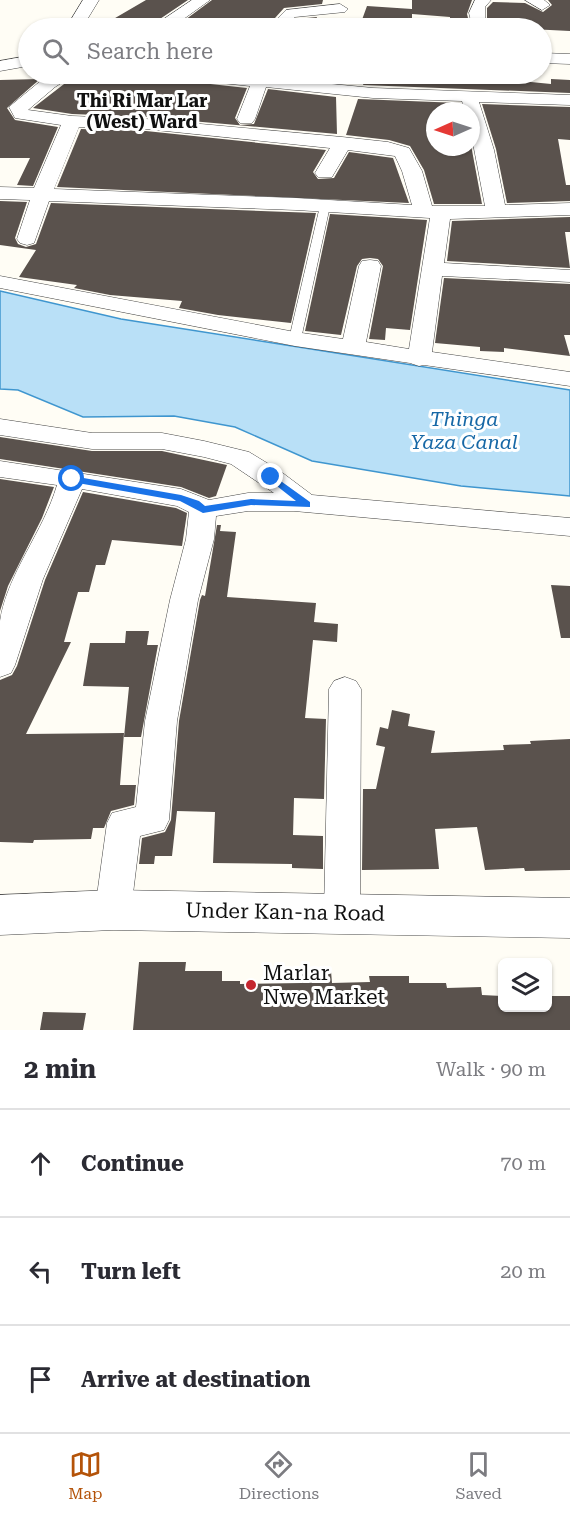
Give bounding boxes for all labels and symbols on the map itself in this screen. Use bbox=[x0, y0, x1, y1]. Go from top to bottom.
district label: Thi Ri Mar Lar (West) Ward bbox=[77, 90, 207, 132]
north arrow bbox=[426, 102, 480, 156]
water label: Thinga Yaza Canal bbox=[410, 407, 518, 454]
route end bbox=[257, 463, 283, 489]
route start bbox=[58, 465, 84, 491]
street label: Under Kan-na Road bbox=[185, 898, 386, 926]
place label: Marlar Nwe Market bbox=[263, 961, 385, 1009]
marker: Marlar Nwe Market bbox=[244, 978, 258, 992]

